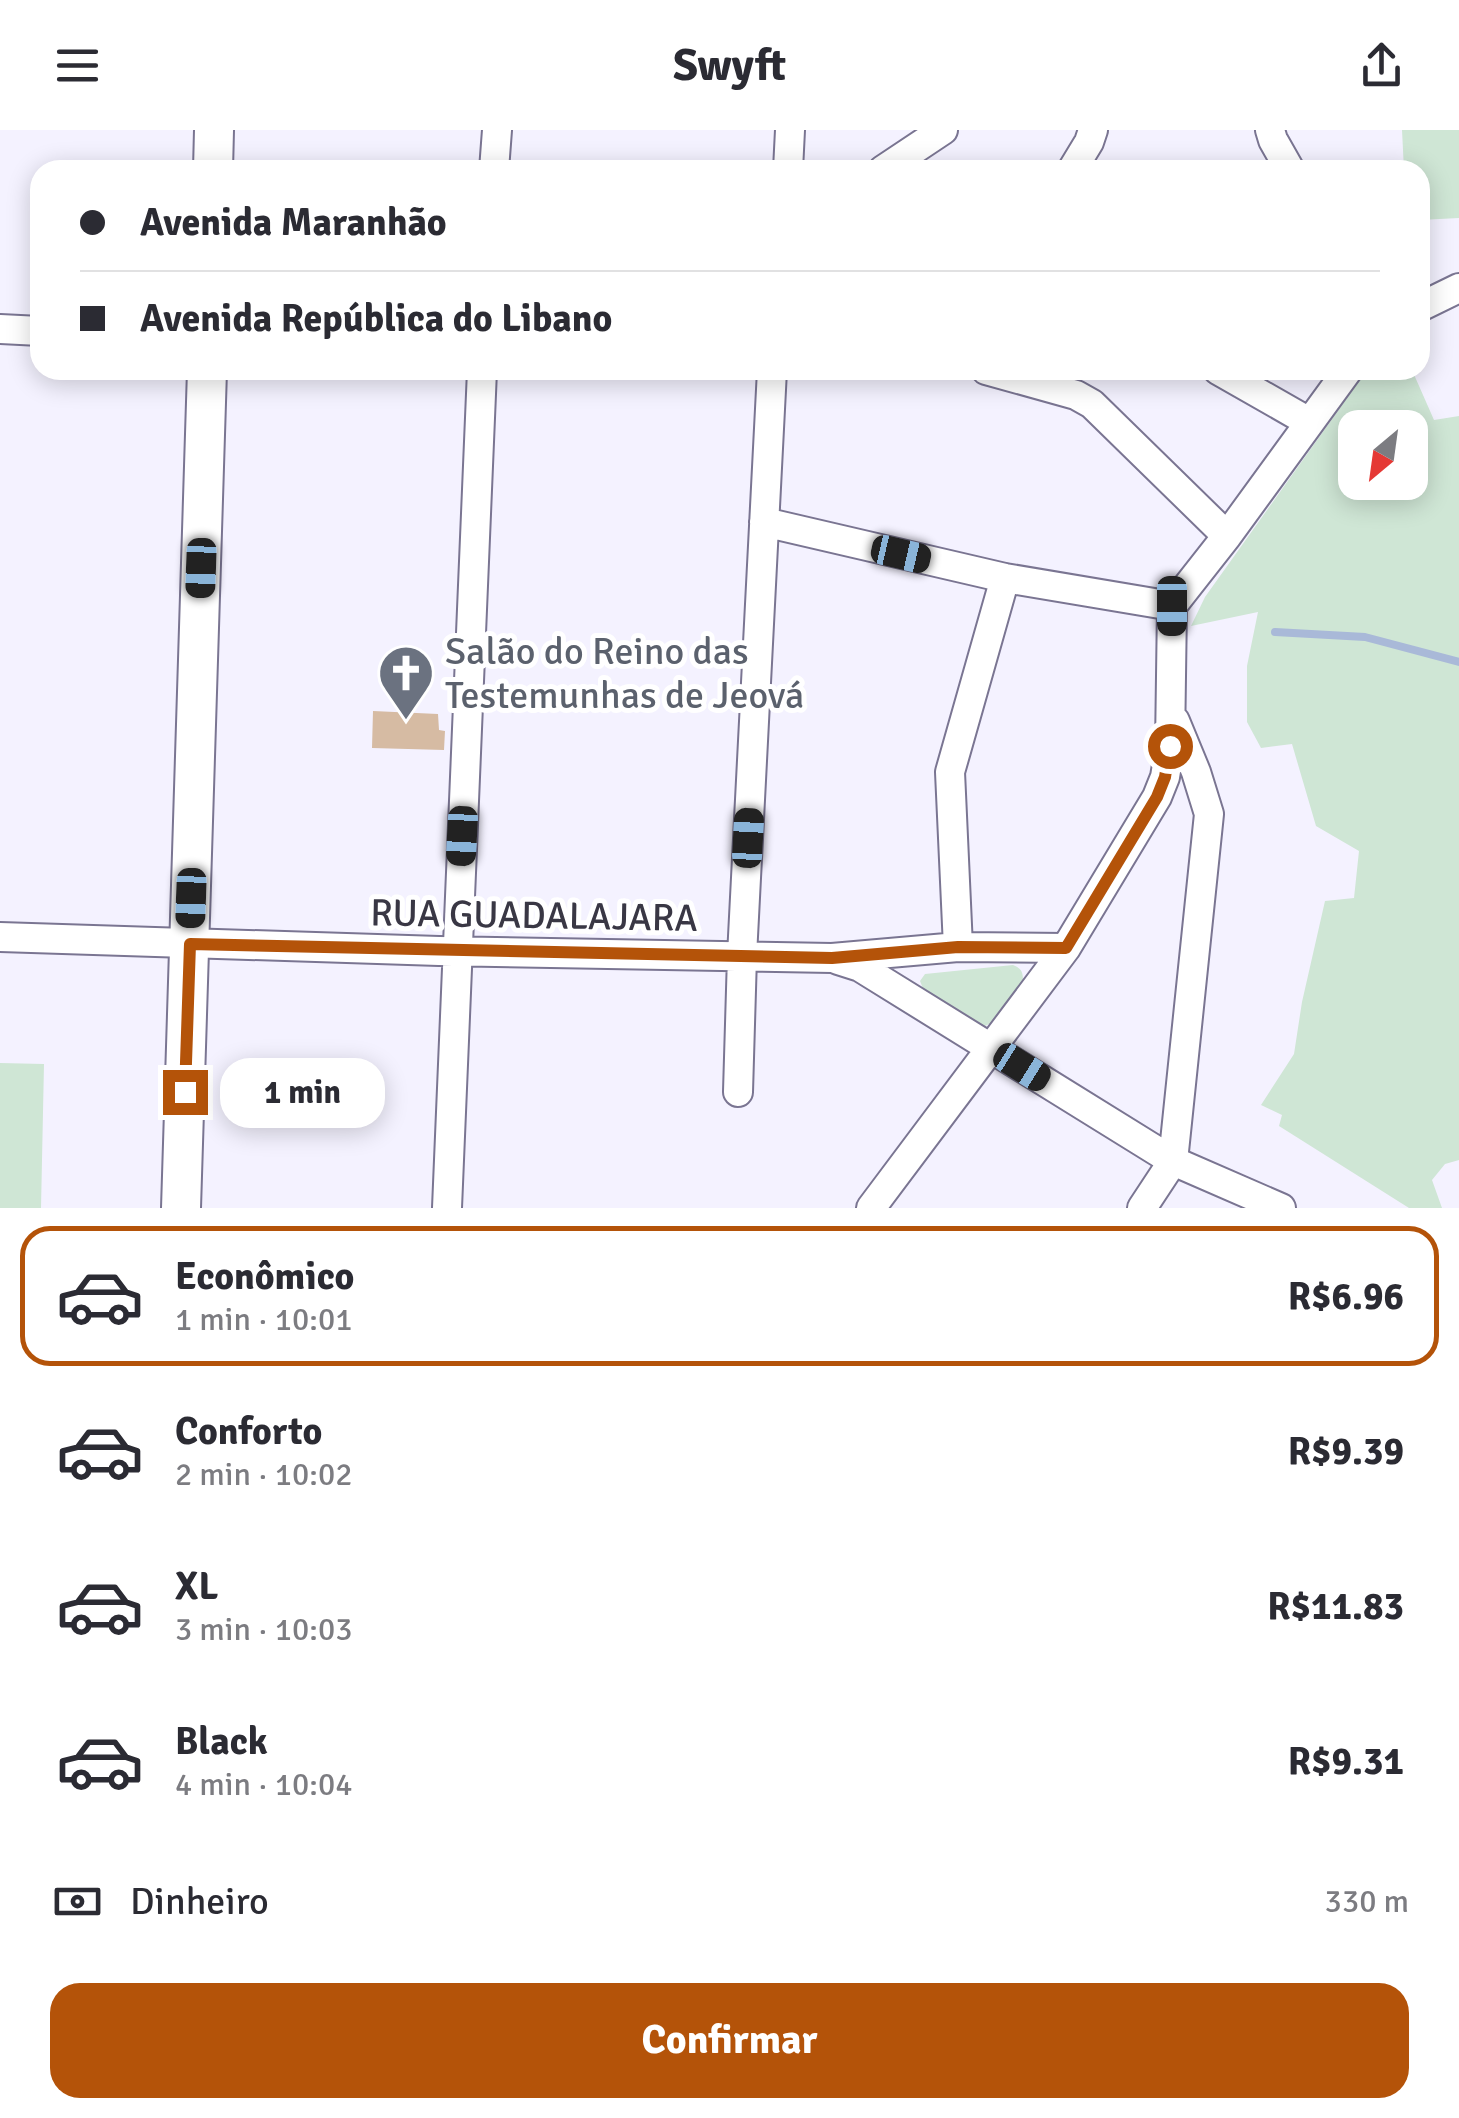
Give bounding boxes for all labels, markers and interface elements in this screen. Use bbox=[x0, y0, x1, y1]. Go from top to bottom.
icon: menu bbox=[50, 38, 105, 93]
text: Swyft bbox=[673, 38, 786, 93]
icon: share bbox=[1354, 38, 1409, 93]
text: Avenida Maranhão bbox=[140, 199, 447, 246]
text: Avenida República do Libano bbox=[140, 295, 612, 342]
north arrow bbox=[1338, 410, 1428, 500]
map controls bbox=[1338, 410, 1428, 500]
car bbox=[868, 533, 934, 575]
car bbox=[185, 537, 217, 599]
car bbox=[1157, 576, 1187, 636]
place label: Salão do Reino das Testemunhas de Jeová bbox=[445, 628, 804, 719]
church icon: Salão do Reino das Testemunhas de Jeová bbox=[376, 643, 436, 722]
route start bbox=[1148, 724, 1193, 769]
car bbox=[445, 805, 479, 867]
car bbox=[731, 807, 765, 869]
car bbox=[175, 867, 207, 929]
street label: RUA GUADALAJARA bbox=[370, 889, 698, 942]
car bbox=[989, 1038, 1055, 1096]
callout: 1 min bbox=[220, 1057, 385, 1127]
route end bbox=[163, 1070, 208, 1115]
text: 1 min bbox=[264, 1073, 341, 1112]
icon: car bbox=[55, 1251, 145, 1341]
text: Econômico bbox=[175, 1253, 354, 1300]
text: R$6.96 bbox=[1288, 1273, 1404, 1320]
text: 1 min · 10:01 bbox=[175, 1300, 353, 1339]
icon: car bbox=[55, 1406, 145, 1496]
text: Conforto bbox=[175, 1408, 322, 1455]
text: R$9.39 bbox=[1288, 1428, 1404, 1475]
text: 2 min · 10:02 bbox=[175, 1455, 353, 1494]
icon: car bbox=[55, 1561, 145, 1651]
text: XL bbox=[175, 1563, 218, 1610]
text: R$11.83 bbox=[1267, 1583, 1404, 1630]
text: 3 min · 10:03 bbox=[175, 1610, 353, 1649]
icon: car bbox=[55, 1716, 145, 1806]
text: Black bbox=[175, 1718, 268, 1765]
text: R$9.31 bbox=[1288, 1738, 1404, 1785]
text: 4 min · 10:04 bbox=[175, 1765, 353, 1804]
icon: cash bbox=[50, 1874, 105, 1929]
text: Dinheiro bbox=[130, 1878, 269, 1925]
text: 330 m bbox=[1325, 1882, 1409, 1921]
button: Confirmar bbox=[50, 1983, 1409, 2098]

